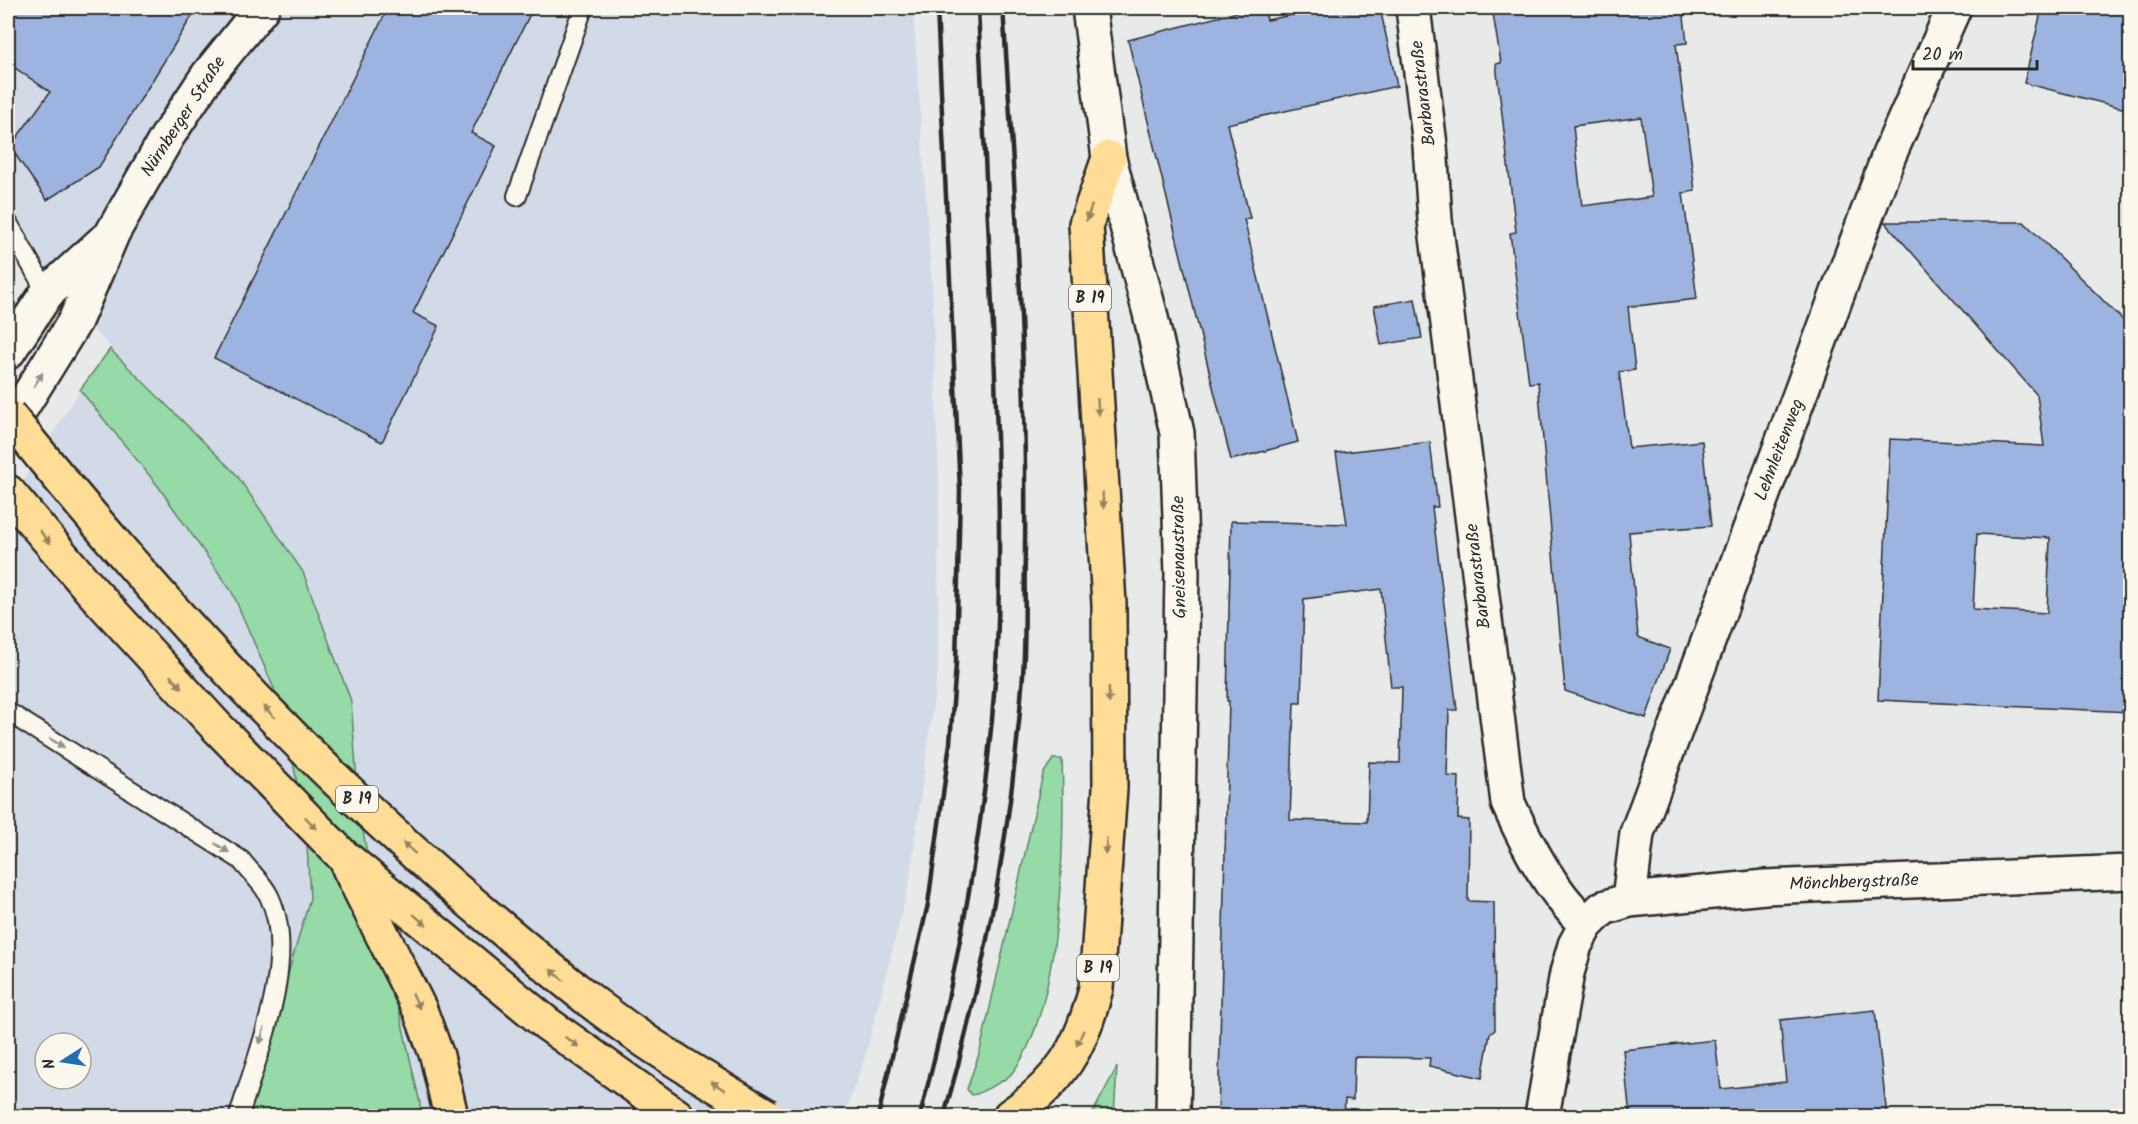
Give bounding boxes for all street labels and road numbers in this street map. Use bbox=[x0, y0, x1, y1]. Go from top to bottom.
street label: Barbarastraße bbox=[1403, 39, 1445, 147]
street label: Nürnberger Straße bbox=[134, 51, 234, 183]
road number: B 19 bbox=[1069, 285, 1111, 311]
street label: Lehnleitenweg bbox=[1747, 395, 1813, 505]
street label: Gneisenaustraße bbox=[1164, 495, 1196, 619]
street label: Barbarastraße bbox=[1458, 522, 1500, 630]
road number: B 19 bbox=[336, 786, 378, 812]
street label: Mönchbergstraße bbox=[1789, 866, 1919, 900]
road number: B 19 bbox=[1077, 955, 1119, 981]

